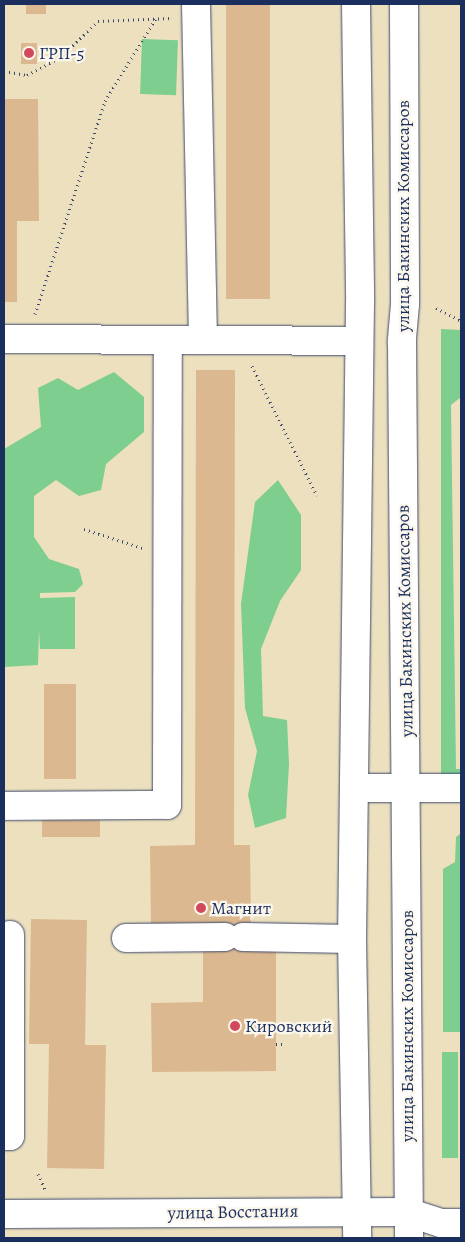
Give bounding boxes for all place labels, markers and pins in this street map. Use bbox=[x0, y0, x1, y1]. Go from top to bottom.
place label: ГРП-5 bbox=[39, 42, 85, 64]
marker: ГРП-5 bbox=[23, 47, 35, 59]
place label: Магнит bbox=[211, 897, 271, 919]
marker: Магнит bbox=[195, 902, 207, 914]
place label: Кировский bbox=[245, 1015, 332, 1037]
marker: Кировский bbox=[229, 1020, 241, 1032]

